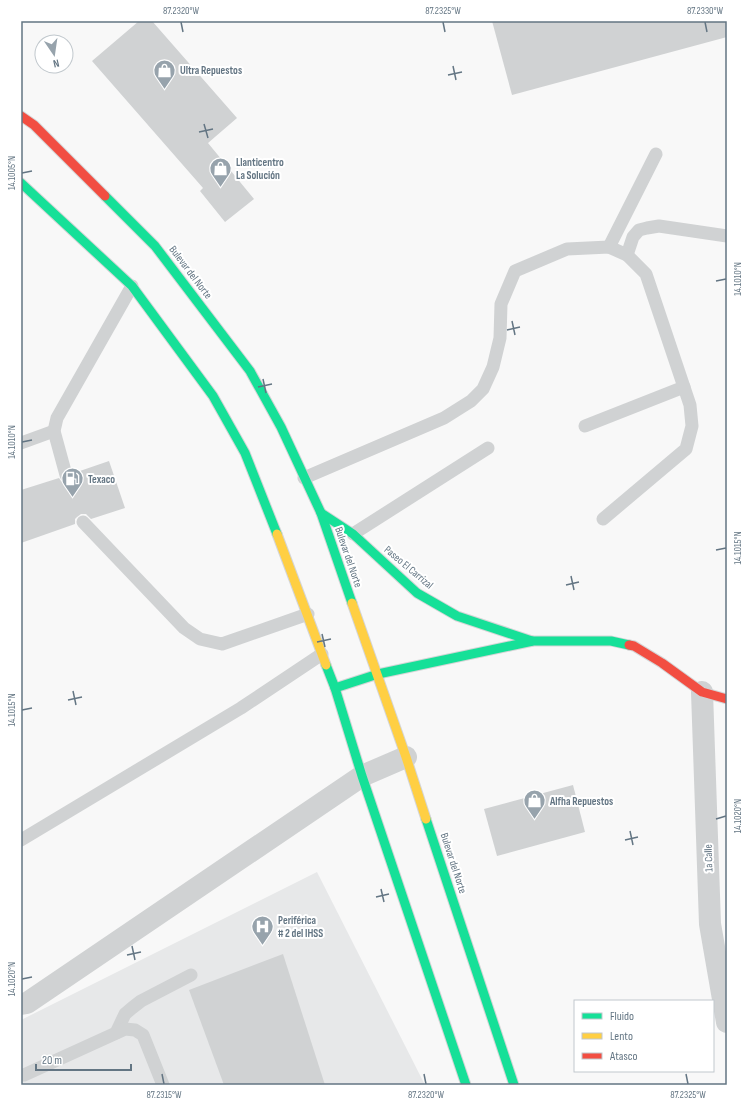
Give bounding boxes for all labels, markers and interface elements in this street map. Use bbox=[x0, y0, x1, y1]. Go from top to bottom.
text: 87.2320°W bbox=[163, 5, 200, 17]
text: 87.2325°W bbox=[425, 5, 461, 17]
text: 87.2330°W bbox=[687, 5, 724, 17]
north arrow bbox=[34, 34, 74, 74]
text: N bbox=[52, 56, 60, 70]
shop icon: Ultra Repuestos bbox=[152, 57, 178, 90]
place label: Ultra Repuestos bbox=[180, 64, 242, 77]
shop icon: Llanticentro La Solución bbox=[208, 155, 234, 188]
text: 14.1005°N bbox=[6, 156, 18, 190]
place label: Llanticentro La Solución bbox=[236, 156, 284, 182]
street label: Bulevar del Norte bbox=[166, 243, 215, 301]
text: 14.1010°N bbox=[732, 262, 744, 296]
text: 14.1010°N bbox=[6, 425, 18, 459]
fuel station icon: Texaco bbox=[59, 466, 85, 499]
place label: Texaco bbox=[88, 473, 115, 486]
street label: Bulevar del Norte bbox=[332, 525, 365, 589]
text: 14.1015°N bbox=[732, 531, 744, 565]
street label: Paseo El Carrizal bbox=[382, 543, 436, 592]
text: 14.1015°N bbox=[6, 693, 18, 727]
shop icon: Alfha Repuestos bbox=[522, 788, 548, 821]
place label: Alfha Repuestos bbox=[549, 795, 613, 808]
text: 14.1020°N bbox=[732, 799, 744, 833]
street label: Bulevar del Norte bbox=[438, 831, 469, 895]
street label: 1a Calle bbox=[702, 844, 715, 872]
hospital icon: Periférica # 2 del IHSS bbox=[249, 913, 275, 946]
place label: Periférica # 2 del IHSS bbox=[278, 914, 323, 940]
text: 14.1020°N bbox=[6, 962, 18, 996]
legend bbox=[574, 1000, 714, 1072]
text: Fluido bbox=[610, 1009, 634, 1024]
text: Lento bbox=[610, 1029, 633, 1044]
scale bar bbox=[36, 1046, 131, 1072]
text: Atasco bbox=[609, 1049, 637, 1064]
text: 20 m bbox=[42, 1053, 62, 1068]
text: 87.2315°W bbox=[147, 1089, 182, 1101]
text: 87.2320°W bbox=[408, 1089, 445, 1101]
text: 87.2325°W bbox=[670, 1089, 706, 1101]

